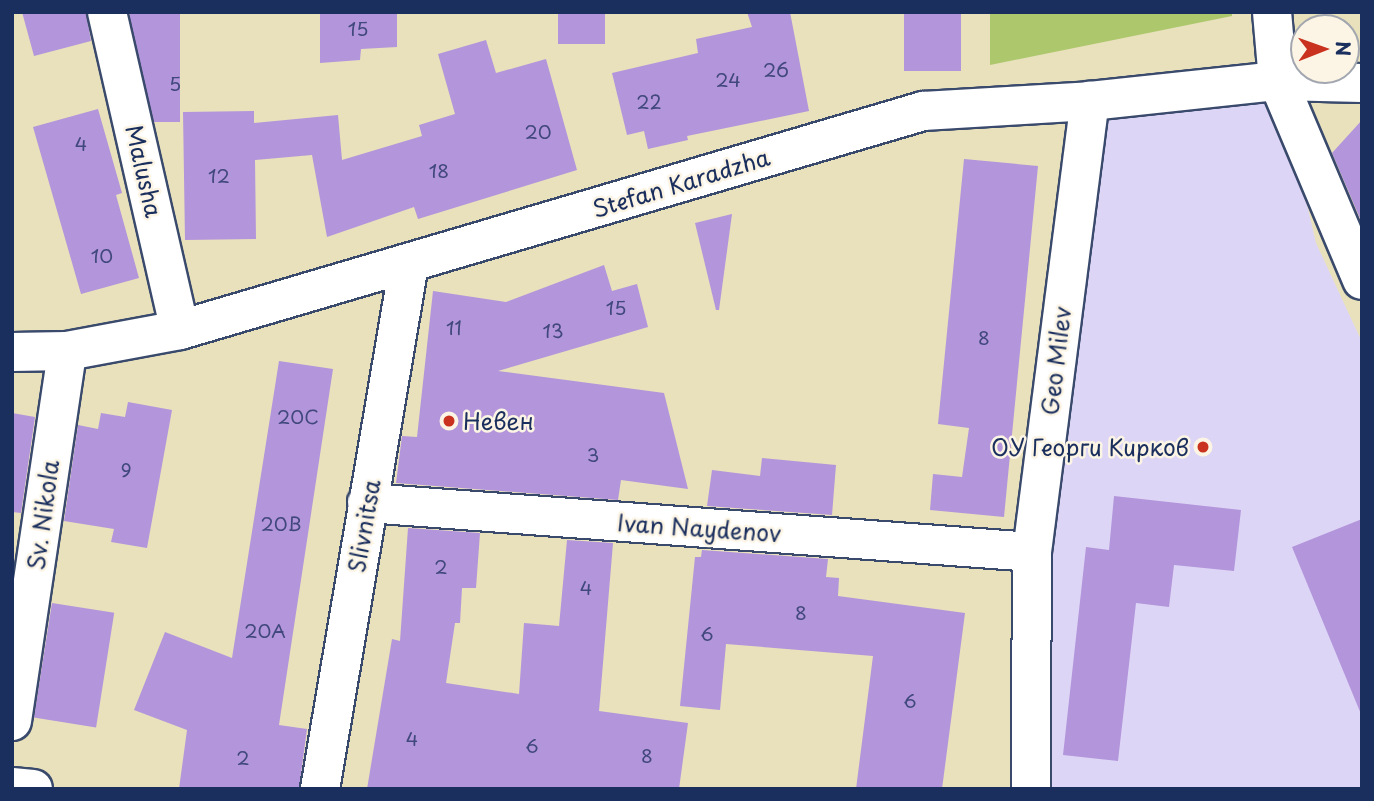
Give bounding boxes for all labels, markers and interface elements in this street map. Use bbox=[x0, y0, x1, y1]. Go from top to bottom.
north arrow bbox=[1290, 14, 1360, 84]
house number: 15 bbox=[348, 18, 368, 40]
text: N bbox=[1330, 41, 1358, 56]
house number: 26 bbox=[763, 59, 789, 81]
house number: 24 bbox=[715, 69, 741, 91]
house number: 5 bbox=[169, 73, 181, 95]
house number: 22 bbox=[636, 91, 662, 113]
house number: 20 bbox=[524, 121, 552, 143]
street label: Malusha bbox=[120, 122, 168, 220]
house number: 4 bbox=[75, 133, 87, 155]
street label: Stefan Karadzha bbox=[588, 143, 774, 223]
house number: 18 bbox=[429, 160, 449, 182]
house number: 12 bbox=[208, 165, 230, 187]
house number: 10 bbox=[91, 245, 113, 267]
house number: 15 bbox=[606, 297, 626, 319]
street label: Geo Milev bbox=[1036, 304, 1076, 418]
house number: 11 bbox=[446, 317, 462, 339]
house number: 13 bbox=[542, 320, 564, 342]
house number: 8 bbox=[978, 327, 990, 349]
house number: 20C bbox=[277, 406, 319, 428]
place label: Невен bbox=[463, 407, 534, 435]
marker: Невен bbox=[441, 413, 457, 429]
place label: ОУ Георги Кирков bbox=[988, 433, 1189, 461]
marker: ОУ Георги Кирков bbox=[1195, 439, 1211, 455]
house number: 3 bbox=[587, 444, 599, 466]
street label: Sv. Nikola bbox=[22, 458, 64, 572]
house number: 9 bbox=[120, 459, 132, 481]
street label: Slivnitsa bbox=[342, 477, 386, 575]
street label: Ivan Naydenov bbox=[616, 509, 782, 547]
house number: 20B bbox=[260, 513, 302, 535]
house number: 2 bbox=[434, 556, 448, 578]
house number: 4 bbox=[580, 577, 592, 599]
house number: 8 bbox=[795, 602, 807, 624]
house number: 20A bbox=[244, 620, 286, 642]
house number: 6 bbox=[700, 623, 714, 645]
house number: 6 bbox=[903, 690, 917, 712]
house number: 4 bbox=[406, 728, 418, 750]
house number: 6 bbox=[525, 735, 539, 757]
house number: 8 bbox=[641, 745, 653, 767]
house number: 2 bbox=[236, 747, 250, 769]

